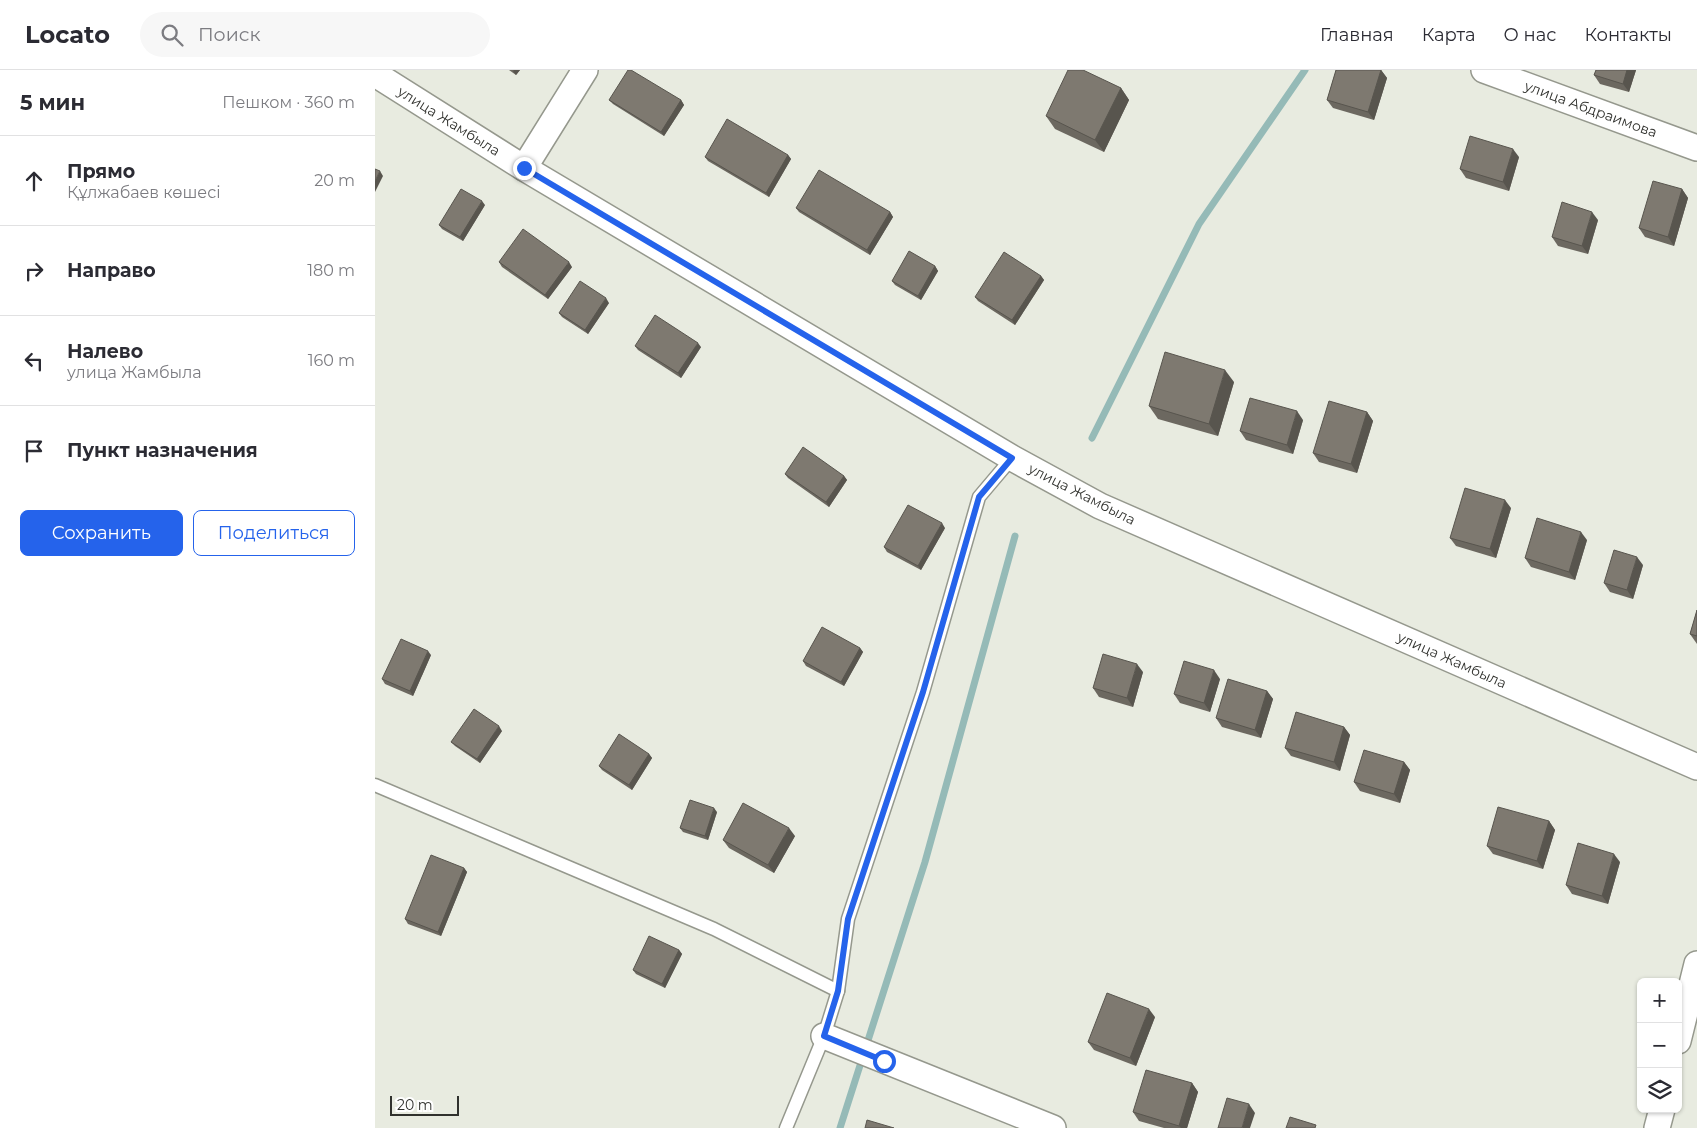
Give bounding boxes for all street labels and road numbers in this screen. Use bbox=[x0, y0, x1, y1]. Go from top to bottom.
street label: улица Абдраимова bbox=[1521, 76, 1660, 141]
street label: улица Жамбыла bbox=[393, 82, 504, 160]
street label: улица Жамбыла bbox=[1025, 459, 1139, 529]
street label: улица Жамбыла bbox=[1394, 627, 1509, 692]

